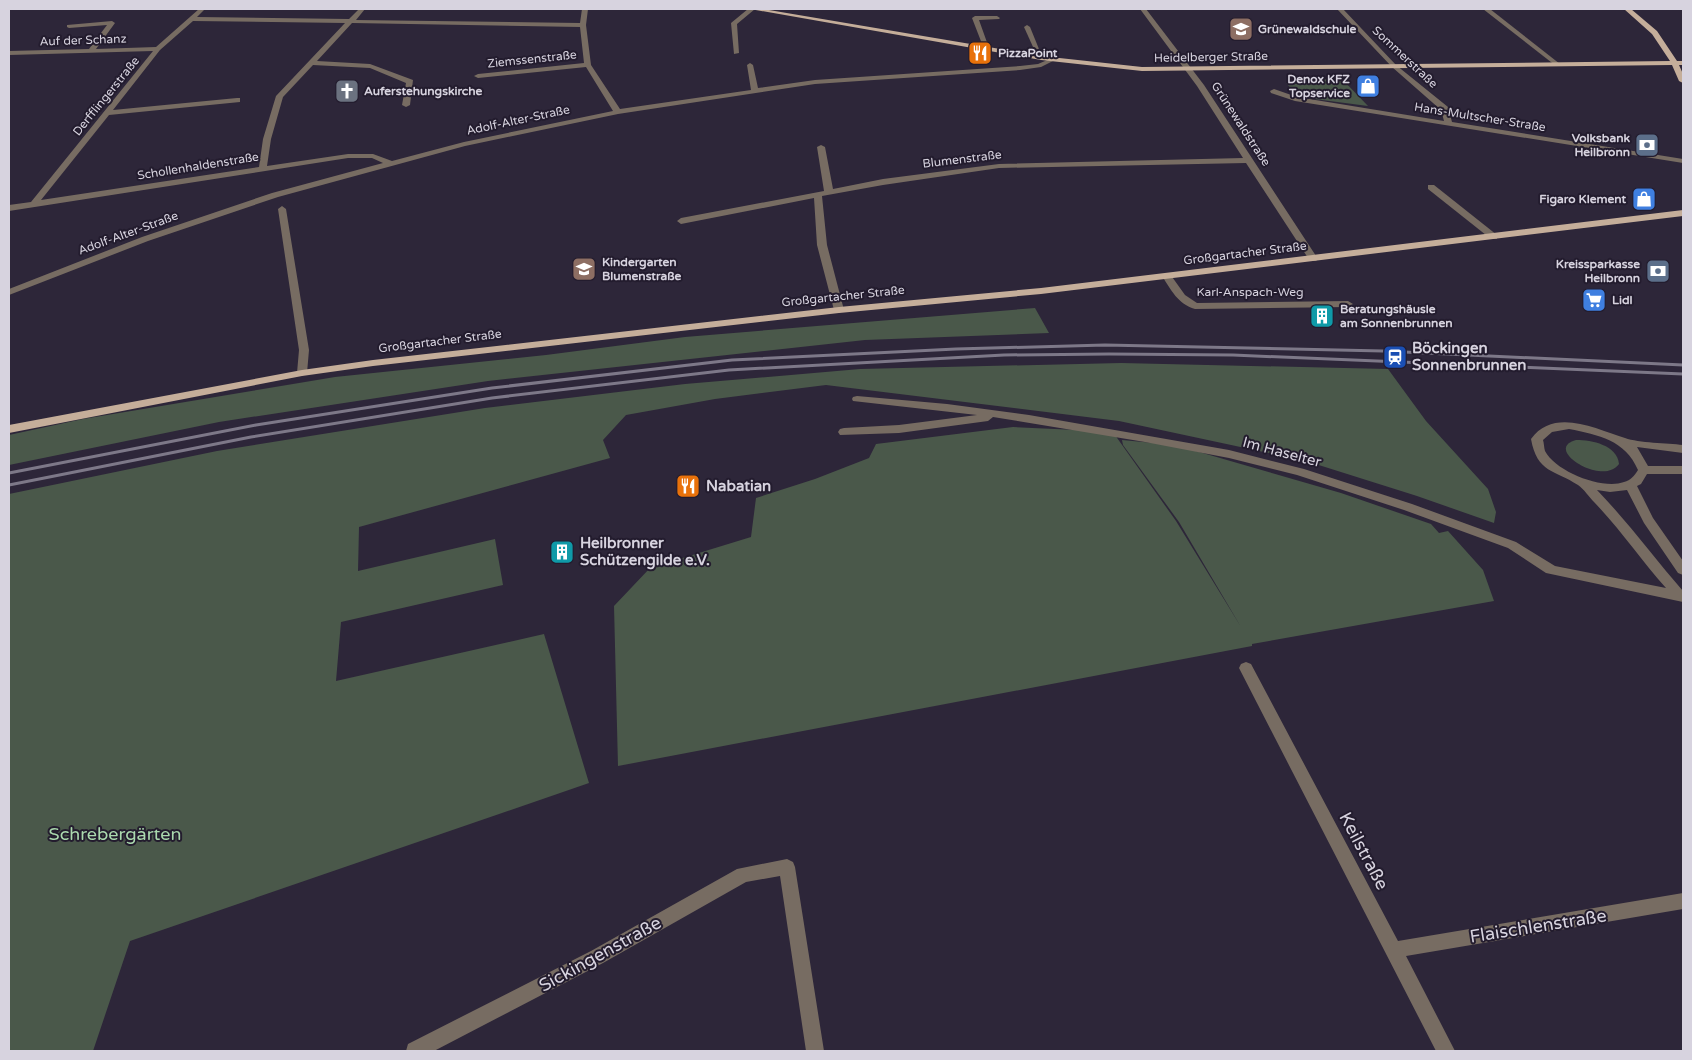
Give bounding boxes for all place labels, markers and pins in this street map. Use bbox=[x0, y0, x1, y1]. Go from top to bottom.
school or university icon: Grünewaldschule bbox=[1228, 16, 1254, 42]
place label: Grünewaldschule bbox=[1258, 22, 1356, 36]
restaurant icon: PizzaPoint bbox=[967, 40, 993, 66]
place label: PizzaPoint bbox=[998, 46, 1058, 60]
place label: Denox KFZ Topservice bbox=[1287, 72, 1350, 101]
shop icon: Denox KFZ Topservice bbox=[1355, 73, 1381, 99]
church icon: Auferstehungskirche bbox=[334, 78, 360, 104]
place label: Auferstehungskirche bbox=[364, 84, 483, 99]
place label: Volksbank Heilbronn bbox=[1572, 131, 1630, 159]
bank icon: Volksbank Heilbronn bbox=[1634, 132, 1660, 158]
shop icon: Figaro Klement bbox=[1631, 186, 1657, 212]
place label: Figaro Klement bbox=[1539, 192, 1626, 207]
place label: Kindergarten Blumenstraße bbox=[602, 255, 682, 283]
school or university icon: Kindergarten Blumenstraße bbox=[571, 256, 597, 282]
place label: Kreissparkasse Heilbronn bbox=[1556, 257, 1640, 285]
bank icon: Kreissparkasse Heilbronn bbox=[1645, 258, 1671, 284]
supermarket icon: Lidl bbox=[1581, 287, 1607, 313]
place label: Lidl bbox=[1612, 293, 1632, 307]
place label: Beratungshäusle am Sonnenbrunnen bbox=[1340, 302, 1452, 330]
building icon: Beratungshäusle am Sonnenbrunnen bbox=[1309, 303, 1335, 329]
place label: Böckingen Sonnenbrunnen bbox=[1412, 339, 1527, 374]
station icon: Böckingen Sonnenbrunnen bbox=[1382, 344, 1408, 370]
restaurant icon: Nabatian bbox=[675, 473, 701, 499]
place label: Nabatian bbox=[706, 477, 771, 495]
place label: Heilbronner Schützengilde e.V. bbox=[580, 534, 710, 570]
building icon: Heilbronner Schützengilde e.V. bbox=[549, 539, 575, 565]

